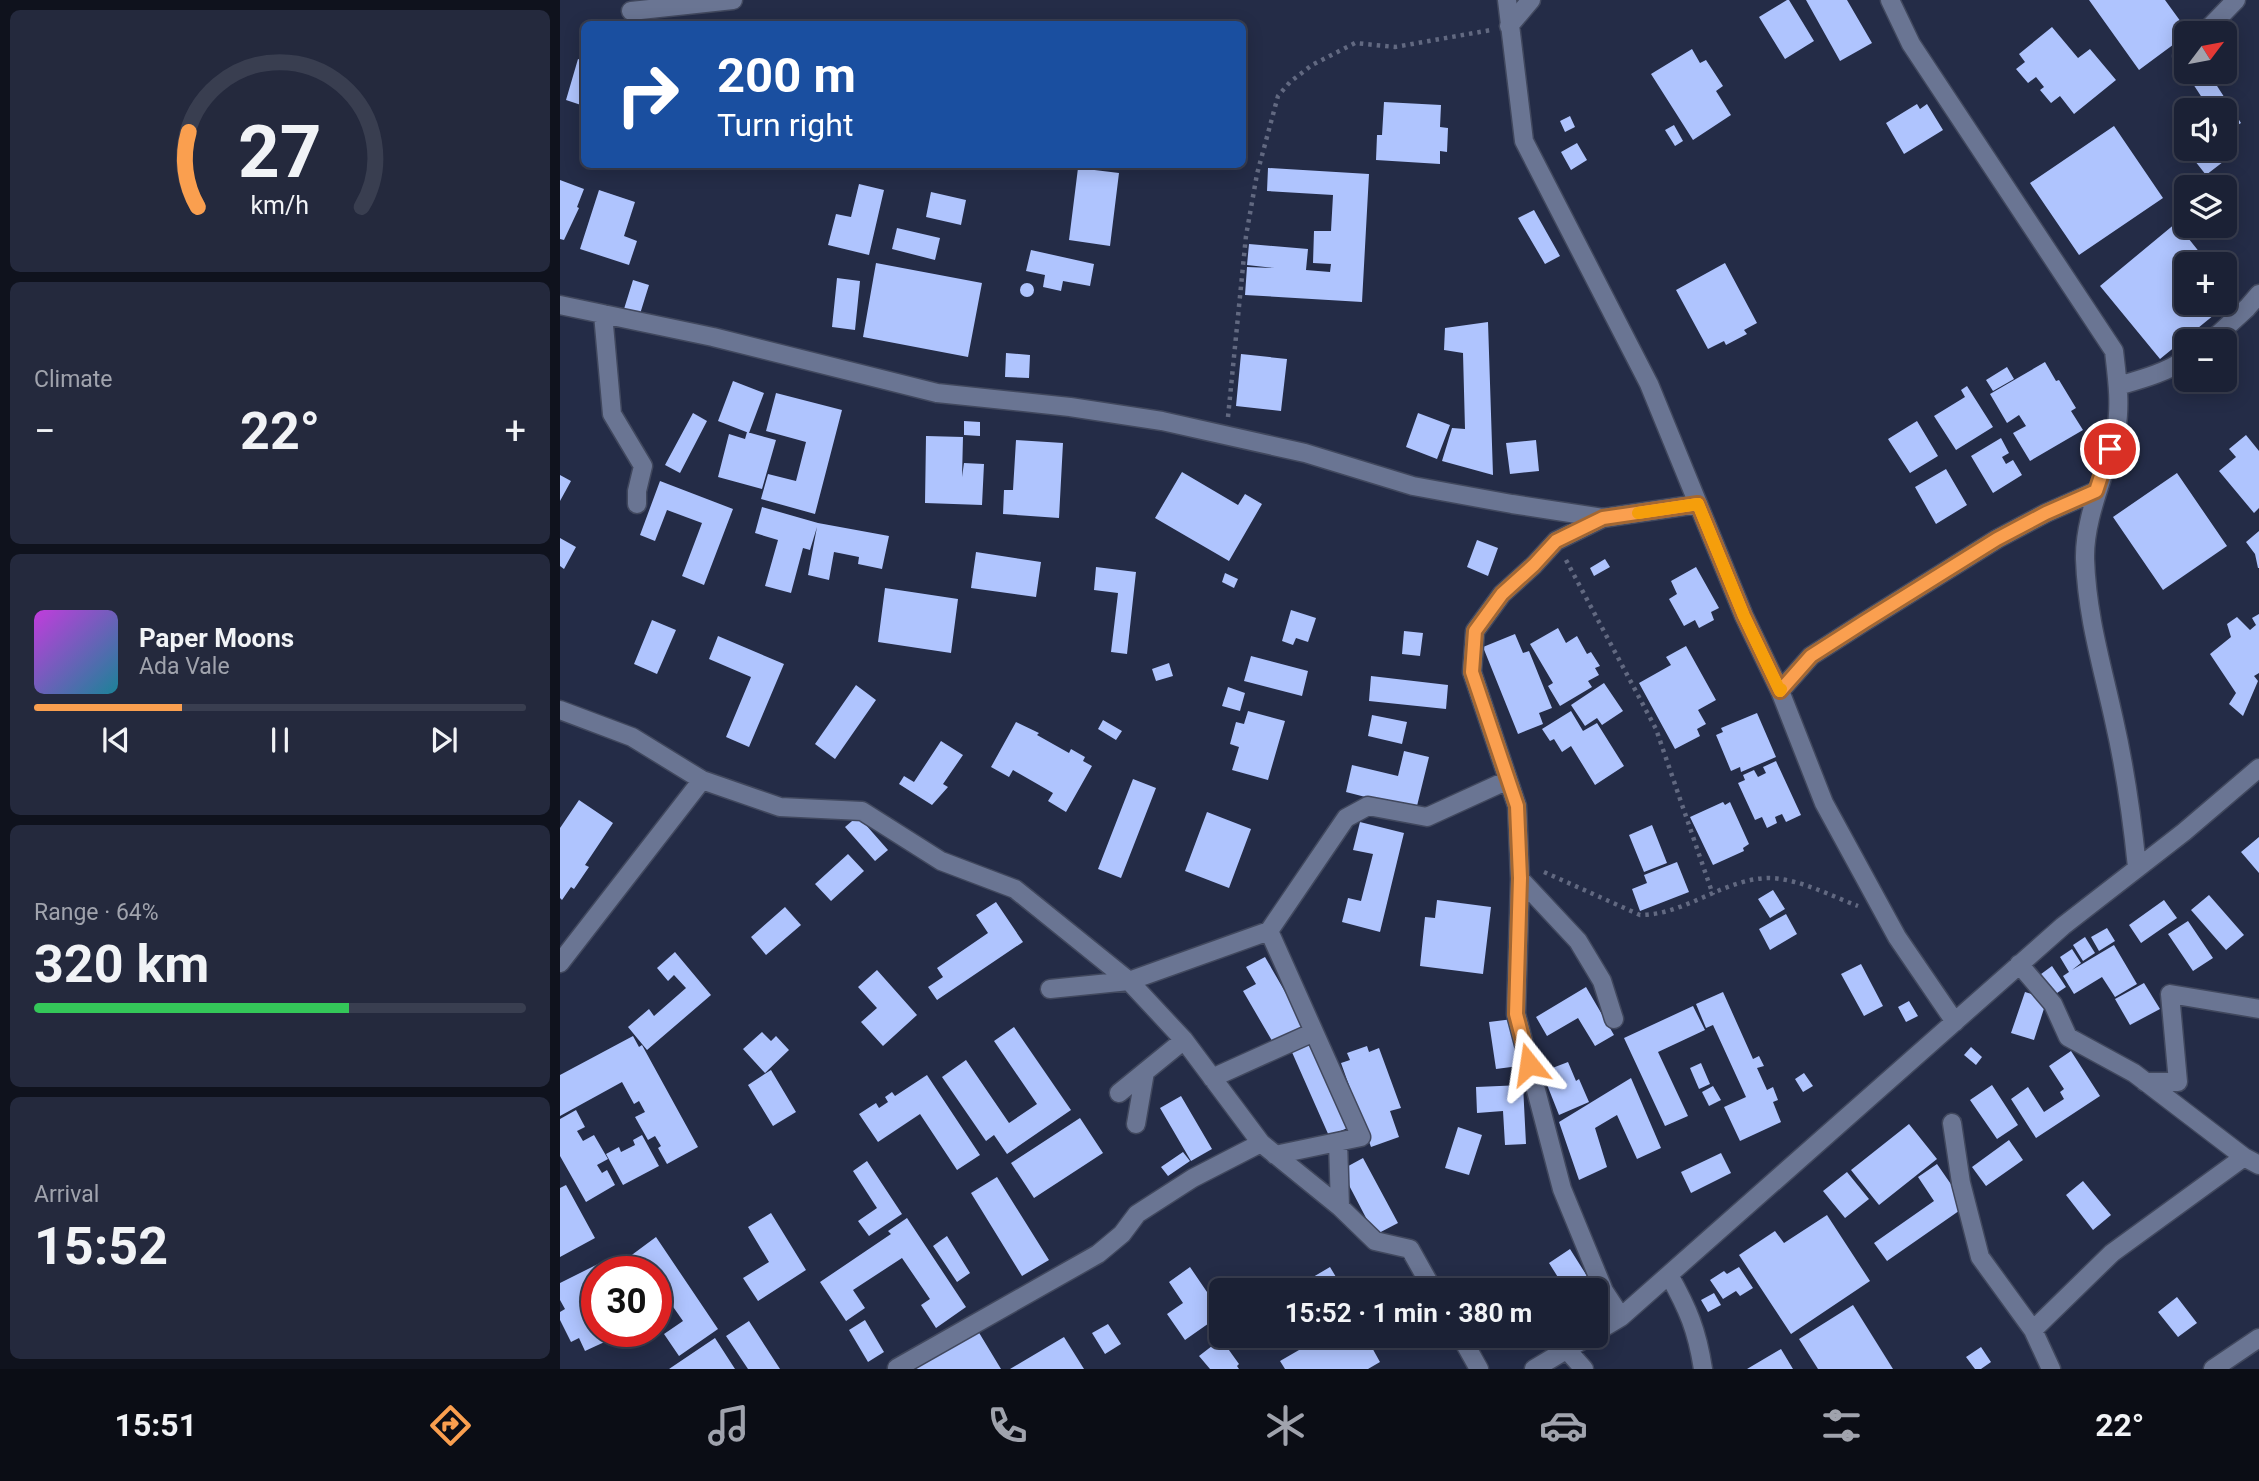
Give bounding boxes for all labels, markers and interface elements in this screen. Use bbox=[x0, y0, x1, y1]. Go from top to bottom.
north arrow bbox=[2174, 21, 2236, 84]
map controls bbox=[2174, 21, 2237, 392]
text: 200 m bbox=[717, 47, 856, 104]
icon: right bbox=[602, 49, 693, 140]
button: sound bbox=[2174, 98, 2237, 161]
text: Turn right bbox=[717, 106, 853, 144]
text: 27 bbox=[238, 109, 322, 195]
button: layers bbox=[2174, 175, 2237, 238]
text: km/h bbox=[251, 191, 309, 220]
button: + bbox=[2174, 252, 2237, 315]
button: − bbox=[2174, 329, 2237, 392]
text: Climate bbox=[34, 366, 113, 393]
text: 22° bbox=[240, 401, 320, 462]
text: − bbox=[34, 409, 56, 453]
text: + bbox=[504, 409, 526, 453]
pin bbox=[2080, 419, 2140, 479]
icon: arrive bbox=[2091, 430, 2129, 468]
text: Paper Moons bbox=[139, 623, 294, 653]
text: Ada Vale bbox=[139, 653, 230, 680]
icon: previous bbox=[97, 721, 135, 759]
icon: pause bbox=[261, 721, 299, 759]
icon: next bbox=[425, 721, 463, 759]
text: Range · 64% bbox=[34, 899, 159, 926]
text: 320 km bbox=[34, 934, 209, 995]
position arrow bbox=[1492, 1027, 1566, 1101]
text: Arrival bbox=[34, 1181, 99, 1208]
text: 15:52 bbox=[34, 1216, 168, 1277]
speed limit sign: 30 bbox=[581, 1256, 672, 1347]
text: 15:52 · 1 min · 380 m bbox=[1285, 1298, 1532, 1328]
icon: directions bbox=[426, 1401, 475, 1450]
icon: music bbox=[704, 1401, 753, 1450]
icon: phone bbox=[983, 1401, 1032, 1450]
icon: climate bbox=[1261, 1401, 1310, 1450]
icon: car bbox=[1539, 1401, 1588, 1450]
icon: filters bbox=[1817, 1401, 1866, 1450]
text: 15:51 bbox=[115, 1406, 197, 1444]
text: 22° bbox=[2095, 1406, 2144, 1444]

